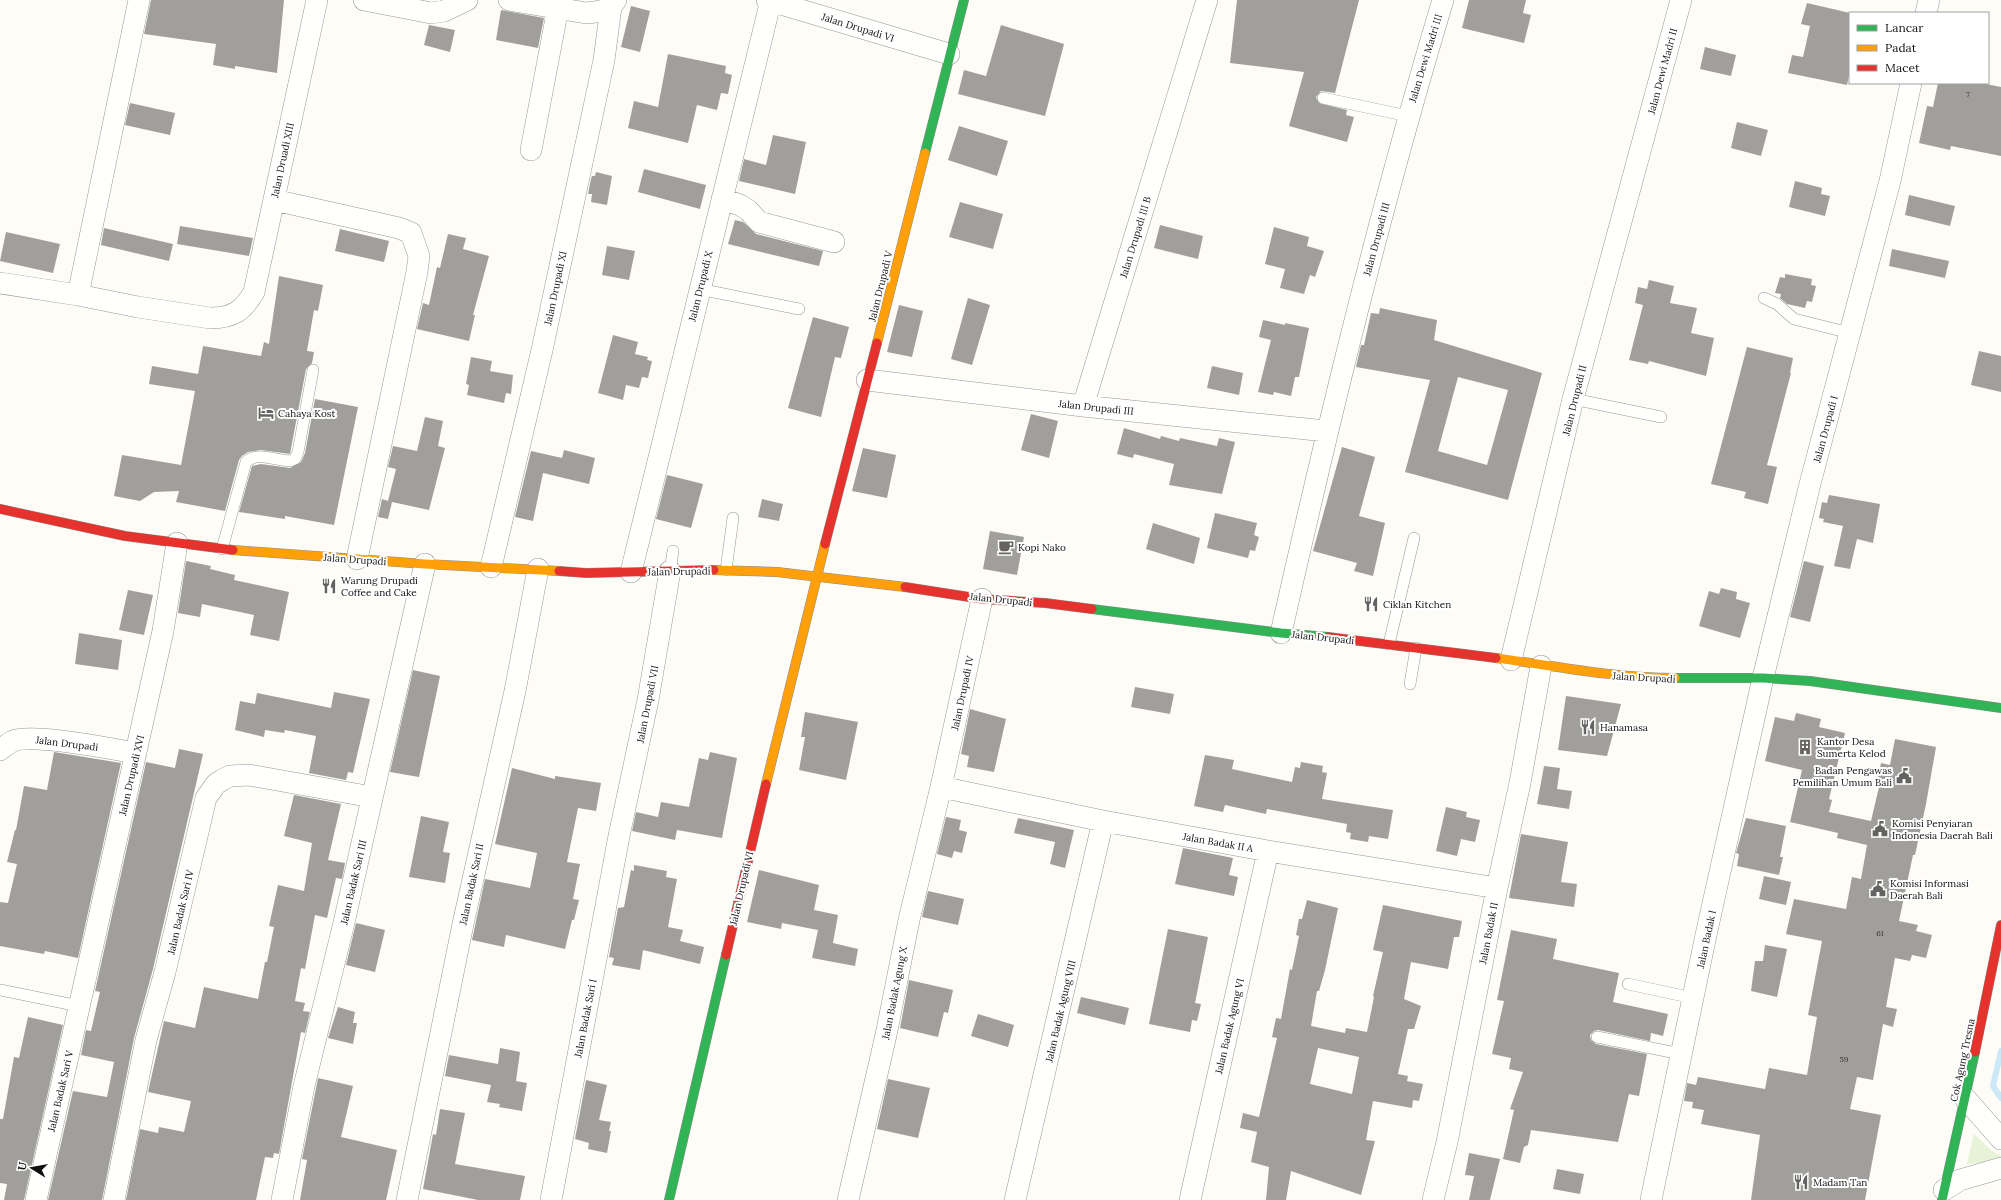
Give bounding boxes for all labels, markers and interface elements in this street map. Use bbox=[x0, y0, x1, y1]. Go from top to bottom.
street label: Jalan Drupadi VI bbox=[819, 10, 896, 45]
street label: Jalan Dewi Madri III bbox=[1406, 12, 1445, 105]
legend bbox=[1849, 12, 1989, 84]
text: Lancar bbox=[1885, 20, 1924, 35]
street label: Jalan Dewi Madri II bbox=[1645, 27, 1680, 116]
text: Padat bbox=[1885, 40, 1917, 55]
text: Macet bbox=[1885, 60, 1920, 75]
house number: 7 bbox=[1966, 89, 1970, 99]
street label: Jalan Druadi XIII bbox=[268, 121, 297, 200]
street label: Jalan Drupadi III B bbox=[1117, 195, 1154, 280]
street label: Jalan Drupadi III bbox=[1360, 201, 1393, 278]
street label: Jalan Drupadi X bbox=[685, 249, 716, 324]
street label: Jalan Drupadi V bbox=[865, 249, 896, 324]
street label: Jalan Drupadi XI bbox=[541, 250, 570, 327]
street label: Jalan Drupadi II bbox=[1559, 363, 1590, 438]
street label: Jalan Drupadi I bbox=[1810, 394, 1841, 465]
street label: Jalan Drupadi III bbox=[1057, 397, 1134, 418]
hotel icon: Cahaya Kost bbox=[257, 404, 275, 422]
place label: Cahaya Kost bbox=[278, 407, 335, 420]
cafe icon: Kopi Nako bbox=[997, 538, 1015, 556]
place label: Kopi Nako bbox=[1018, 541, 1066, 554]
street label: Jalan Drupadi bbox=[322, 551, 387, 568]
street label: Jalan Drupadi bbox=[646, 564, 711, 579]
place label: Warung Drupadi Coffee and Cake bbox=[341, 574, 418, 599]
restaurant icon: Warung Drupadi Coffee and Cake bbox=[320, 577, 338, 595]
street label: Jalan Drupadi bbox=[968, 590, 1033, 609]
restaurant icon: Ciklan Kitchen bbox=[1362, 595, 1380, 613]
place label: Ciklan Kitchen bbox=[1383, 598, 1451, 611]
street label: Jalan Drupadi bbox=[1290, 628, 1355, 647]
street label: Jalan Drupadi IV bbox=[948, 654, 977, 732]
street label: Jalan Drupadi VII bbox=[633, 664, 661, 745]
street label: Jalan Drupadi bbox=[1611, 669, 1676, 686]
restaurant icon: Hanamasa bbox=[1579, 718, 1597, 736]
place label: Hanamasa bbox=[1600, 721, 1648, 734]
street label: Jalan Drupadi bbox=[34, 733, 99, 754]
street label: Jalan Drupadi XVI bbox=[116, 734, 147, 818]
place label: Kantor Desa Sumerta Kelod bbox=[1817, 735, 1886, 760]
building icon: Kantor Desa Sumerta Kelod bbox=[1796, 738, 1814, 756]
place label: Badan Pengawas Pemilihan Umum Bali bbox=[1793, 764, 1892, 789]
public building icon: Badan Pengawas Pemilihan Umum Bali bbox=[1895, 767, 1913, 785]
place label: Komisi Penyiaran Indonesia Daerah Bali bbox=[1892, 817, 1993, 842]
public building icon: Komisi Penyiaran Indonesia Daerah Bali bbox=[1871, 820, 1889, 838]
street label: Jalan Badak II A bbox=[1181, 830, 1255, 855]
street label: Jalan Badak Sari III bbox=[337, 839, 370, 927]
street label: Jalan Badak Sari II bbox=[456, 842, 486, 927]
street label: Jalan Drupadi VI bbox=[726, 850, 756, 927]
street label: Jalan Badak Sari IV bbox=[164, 868, 197, 957]
place label: Komisi Informasi Daerah Bali bbox=[1890, 877, 1969, 902]
public building icon: Komisi Informasi Daerah Bali bbox=[1869, 880, 1887, 898]
street label: Jalan Badak II bbox=[1476, 901, 1501, 966]
street label: Jalan Badak I bbox=[1694, 909, 1719, 970]
house number: 61 bbox=[1876, 928, 1884, 938]
street label: Jalan Badak Agung X bbox=[879, 945, 910, 1042]
street label: Jalan Badak Agung VIII bbox=[1042, 959, 1079, 1064]
street label: Jalan Badak Agung VI bbox=[1212, 977, 1247, 1076]
street label: Jalan Badak Sari I bbox=[571, 978, 599, 1059]
street label: Cok Agung Tresna bbox=[1947, 1017, 1978, 1103]
street label: Jalan Badak Sari V bbox=[45, 1049, 76, 1134]
house number: 59 bbox=[1840, 1054, 1849, 1064]
north arrow bbox=[12, 1148, 52, 1188]
text: U bbox=[15, 1160, 30, 1172]
restaurant icon: Madam Tan bbox=[1792, 1173, 1810, 1191]
place label: Madam Tan bbox=[1813, 1176, 1867, 1189]

